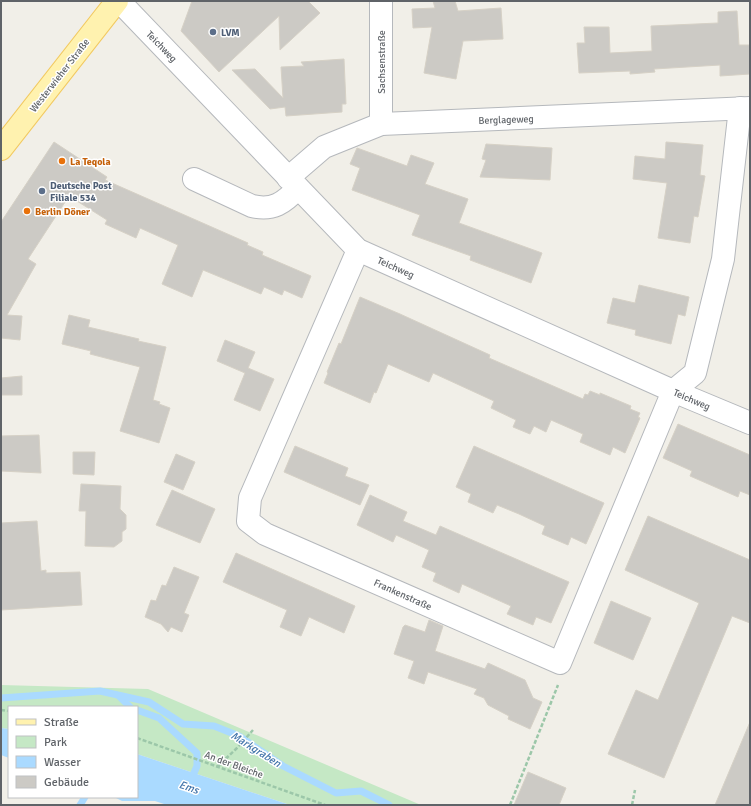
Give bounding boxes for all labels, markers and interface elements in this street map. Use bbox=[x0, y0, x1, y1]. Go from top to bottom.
marker: LVM bbox=[208, 27, 218, 37]
place label: LVM bbox=[221, 27, 240, 39]
street label: Teichweg bbox=[143, 28, 179, 65]
street label: Sachsenstraße bbox=[376, 30, 388, 94]
street label: Westerwieher Straße bbox=[27, 36, 92, 115]
street label: Berglageweg bbox=[478, 113, 534, 127]
marker: La Teqola bbox=[57, 156, 67, 166]
place label: La Teqola bbox=[70, 156, 111, 168]
place label: Deutsche Post Filiale 534 bbox=[50, 180, 112, 204]
marker: Deutsche Post Filiale 534 bbox=[37, 186, 47, 196]
marker: Berlin Döner bbox=[22, 206, 32, 216]
place label: Berlin Döner bbox=[35, 206, 90, 218]
street label: Teichweg bbox=[375, 254, 416, 281]
street label: Teichweg bbox=[671, 387, 712, 413]
street label: Frankenstraße bbox=[372, 577, 433, 613]
legend bbox=[8, 706, 138, 798]
text: Straße bbox=[44, 715, 79, 730]
water label: Markgraben bbox=[228, 729, 284, 770]
text: Park bbox=[44, 735, 67, 750]
street label: An der Bleiche bbox=[203, 749, 265, 781]
text: Wasser bbox=[44, 755, 81, 770]
text: Gebäude bbox=[44, 775, 89, 790]
water label: Ems bbox=[177, 778, 201, 797]

